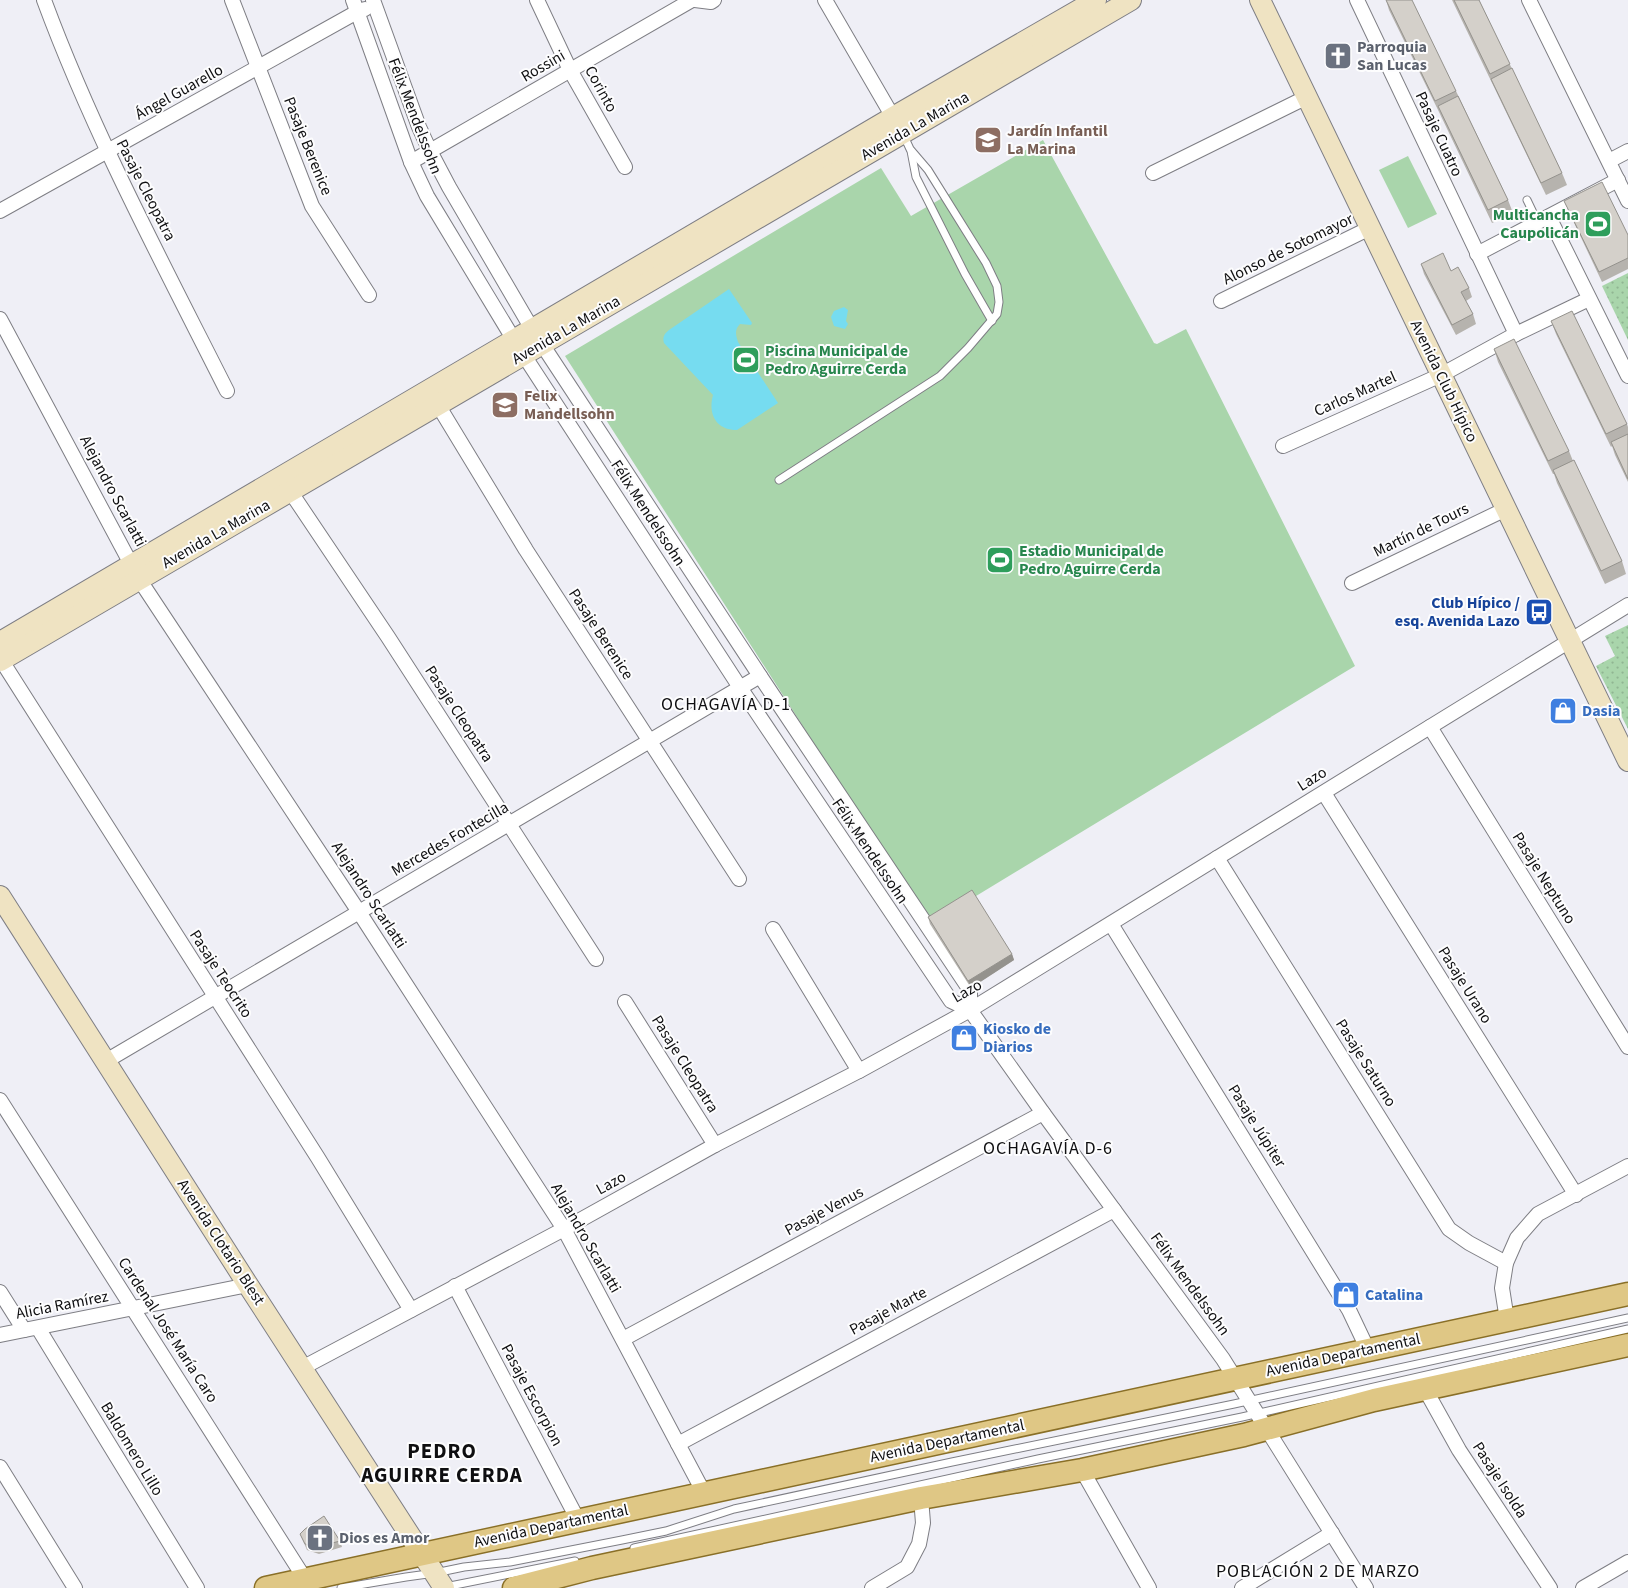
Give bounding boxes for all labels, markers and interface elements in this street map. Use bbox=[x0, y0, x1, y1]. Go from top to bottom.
place label: Parroquia San Lucas bbox=[1357, 36, 1427, 76]
church icon: Parroquia San Lucas bbox=[1323, 41, 1353, 71]
street label: Rossini bbox=[517, 45, 569, 87]
street label: Félix Mendelssohn bbox=[383, 55, 447, 177]
street label: Ángel Guarello bbox=[131, 59, 227, 125]
street label: Corinto bbox=[579, 62, 623, 116]
street label: Avenida La Marina bbox=[857, 86, 973, 166]
street label: Pasaje Cuatro bbox=[1410, 88, 1468, 180]
street label: Pasaje Berenice bbox=[278, 93, 338, 199]
place label: Jardín Infantil La Marina bbox=[1007, 120, 1108, 160]
school or university icon: Jardín Infantil La Marina bbox=[973, 125, 1003, 155]
street label: Pasaje Cleopatra bbox=[111, 135, 181, 245]
place label: Multicancha Caupolicán bbox=[1493, 204, 1579, 244]
street label: Alonso de Sotomayor bbox=[1219, 208, 1357, 290]
sports icon: Multicancha Caupolicán bbox=[1583, 209, 1613, 239]
street label: Avenida La Marina bbox=[508, 290, 624, 370]
street label: Avenida Club Hípico bbox=[1405, 316, 1483, 446]
place label: Piscina Municipal de Pedro Aguirre Cerda bbox=[765, 340, 908, 380]
sports icon: Piscina Municipal de Pedro Aguirre Cerda bbox=[731, 345, 761, 375]
street label: Carlos Martel bbox=[1310, 366, 1400, 422]
place label: Felix Mandellsohn bbox=[524, 385, 615, 425]
school or university icon: Felix Mandellsohn bbox=[490, 390, 520, 420]
street label: Alejandro Scarlatti bbox=[74, 431, 152, 551]
street label: Félix Mendelssohn bbox=[605, 456, 691, 570]
street label: Avenida La Marina bbox=[158, 494, 274, 574]
street label: Martín de Tours bbox=[1370, 497, 1473, 563]
place label: Estadio Municipal de Pedro Aguirre Cerda bbox=[1019, 540, 1164, 580]
sports icon: Estadio Municipal de Pedro Aguirre Cerda bbox=[985, 545, 1015, 575]
street label: Pasaje Berenice bbox=[563, 584, 639, 684]
place label: Club Hípico / esq. Avenida Lazo bbox=[1395, 592, 1520, 632]
bus stop icon: Club Hípico / esq. Avenida Lazo bbox=[1524, 597, 1554, 627]
street label: Pasaje Cleopatra bbox=[419, 661, 499, 767]
district label: OCHAGAVÍA D-1 bbox=[661, 692, 791, 717]
shop icon: Dasia bbox=[1548, 696, 1578, 726]
place label: Dasia bbox=[1582, 700, 1621, 722]
street label: Lazo bbox=[1293, 761, 1331, 797]
street label: Félix Mendelssohn bbox=[827, 794, 913, 908]
street label: Mercedes Fontecilla bbox=[387, 796, 513, 882]
street label: Pasaje Neptuno bbox=[1507, 828, 1581, 928]
street label: Alejandro Scarlatti bbox=[326, 837, 412, 953]
street label: Pasaje Teocrito bbox=[184, 926, 258, 1022]
street label: Pasaje Urano bbox=[1433, 942, 1497, 1028]
street label: Lazo bbox=[948, 974, 986, 1008]
street label: Pasaje Cleopatra bbox=[646, 1011, 724, 1117]
street label: Pasaje Saturno bbox=[1330, 1015, 1402, 1111]
place label: Kiosko de Diarios bbox=[983, 1018, 1051, 1058]
shop icon: Kiosko de Diarios bbox=[949, 1023, 979, 1053]
street label: Pasaje Júpiter bbox=[1223, 1080, 1292, 1172]
district label: OCHAGAVÍA D-6 bbox=[983, 1136, 1113, 1161]
street label: Lazo bbox=[592, 1166, 630, 1200]
street label: Avenida Clotario Blest bbox=[172, 1175, 270, 1310]
street label: Alejandro Scarlatti bbox=[546, 1179, 626, 1297]
street label: Pasaje Venus bbox=[781, 1181, 868, 1241]
street label: Félix Mendelssohn bbox=[1145, 1228, 1235, 1340]
street label: Cardenal José María Caro bbox=[113, 1253, 223, 1407]
shop icon: Catalina bbox=[1331, 1280, 1361, 1310]
street label: Pasaje Marte bbox=[845, 1281, 931, 1341]
place label: Catalina bbox=[1365, 1284, 1423, 1306]
street label: Alicia Ramírez bbox=[14, 1285, 110, 1325]
street label: Avenida Departamental bbox=[1264, 1328, 1422, 1382]
street label: Pasaje Escorpion bbox=[496, 1340, 568, 1450]
street label: Baldomero Lillo bbox=[95, 1398, 169, 1500]
street label: Avenida Departamental bbox=[868, 1414, 1026, 1468]
district label: PEDRO AGUIRRE CERDA bbox=[360, 1436, 523, 1490]
street label: Pasaje Isolda bbox=[1467, 1438, 1533, 1522]
street label: Avenida Departamental bbox=[472, 1499, 630, 1553]
church icon: Dios es Amor bbox=[305, 1523, 335, 1553]
place label: Dios es Amor bbox=[339, 1527, 430, 1549]
district label: POBLACIÓN 2 DE MARZO bbox=[1216, 1559, 1420, 1584]

